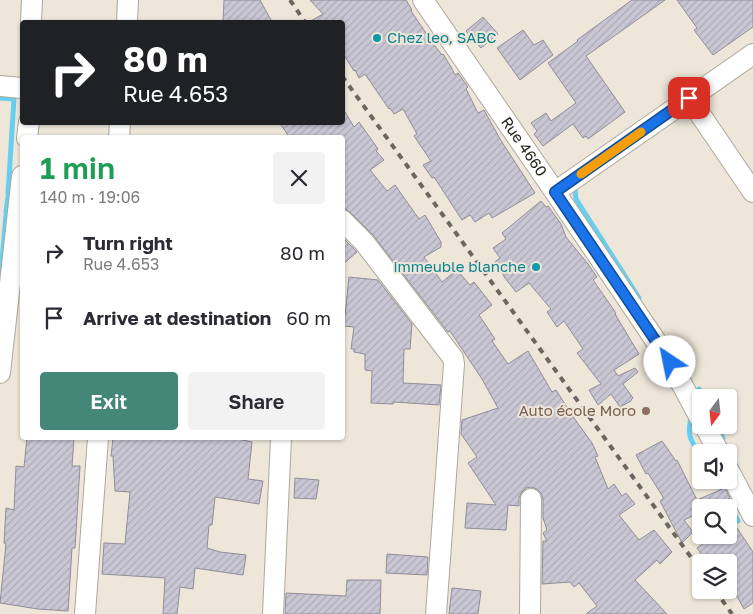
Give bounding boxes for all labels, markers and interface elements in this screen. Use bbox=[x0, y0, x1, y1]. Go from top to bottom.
place label: Chez leo, SABC bbox=[387, 28, 497, 46]
marker: Chez leo, SABC bbox=[371, 32, 383, 44]
text: 80 m bbox=[123, 38, 208, 80]
icon: right bbox=[40, 40, 105, 105]
pin bbox=[668, 77, 710, 119]
text: Rue 4.653 bbox=[123, 80, 228, 107]
icon: arrive bbox=[675, 84, 703, 112]
street label: Rue 4660 bbox=[498, 113, 551, 179]
text: 1 min bbox=[40, 150, 115, 186]
button: close bbox=[273, 152, 325, 204]
text: 140 m · 19:06 bbox=[40, 187, 140, 207]
text: Turn right bbox=[83, 231, 173, 254]
icon: right bbox=[40, 239, 68, 267]
text: 80 m bbox=[280, 241, 325, 264]
text: Rue 4.653 bbox=[83, 254, 159, 274]
place label: immeuble blanche bbox=[394, 257, 526, 275]
marker: immeuble blanche bbox=[530, 261, 542, 273]
icon: arrive bbox=[40, 304, 68, 332]
text: Arrive at destination bbox=[83, 306, 271, 329]
text: 60 m bbox=[286, 306, 331, 329]
position arrow bbox=[643, 335, 695, 387]
button: Exit bbox=[40, 372, 178, 430]
button: Share bbox=[188, 372, 325, 430]
north arrow bbox=[692, 389, 738, 434]
map controls bbox=[692, 389, 737, 599]
place label: Auto école Moro bbox=[519, 401, 636, 419]
marker: Auto école Moro bbox=[640, 405, 652, 417]
button: sound bbox=[692, 444, 737, 489]
button: search bbox=[692, 499, 737, 544]
button: layers bbox=[692, 554, 737, 599]

